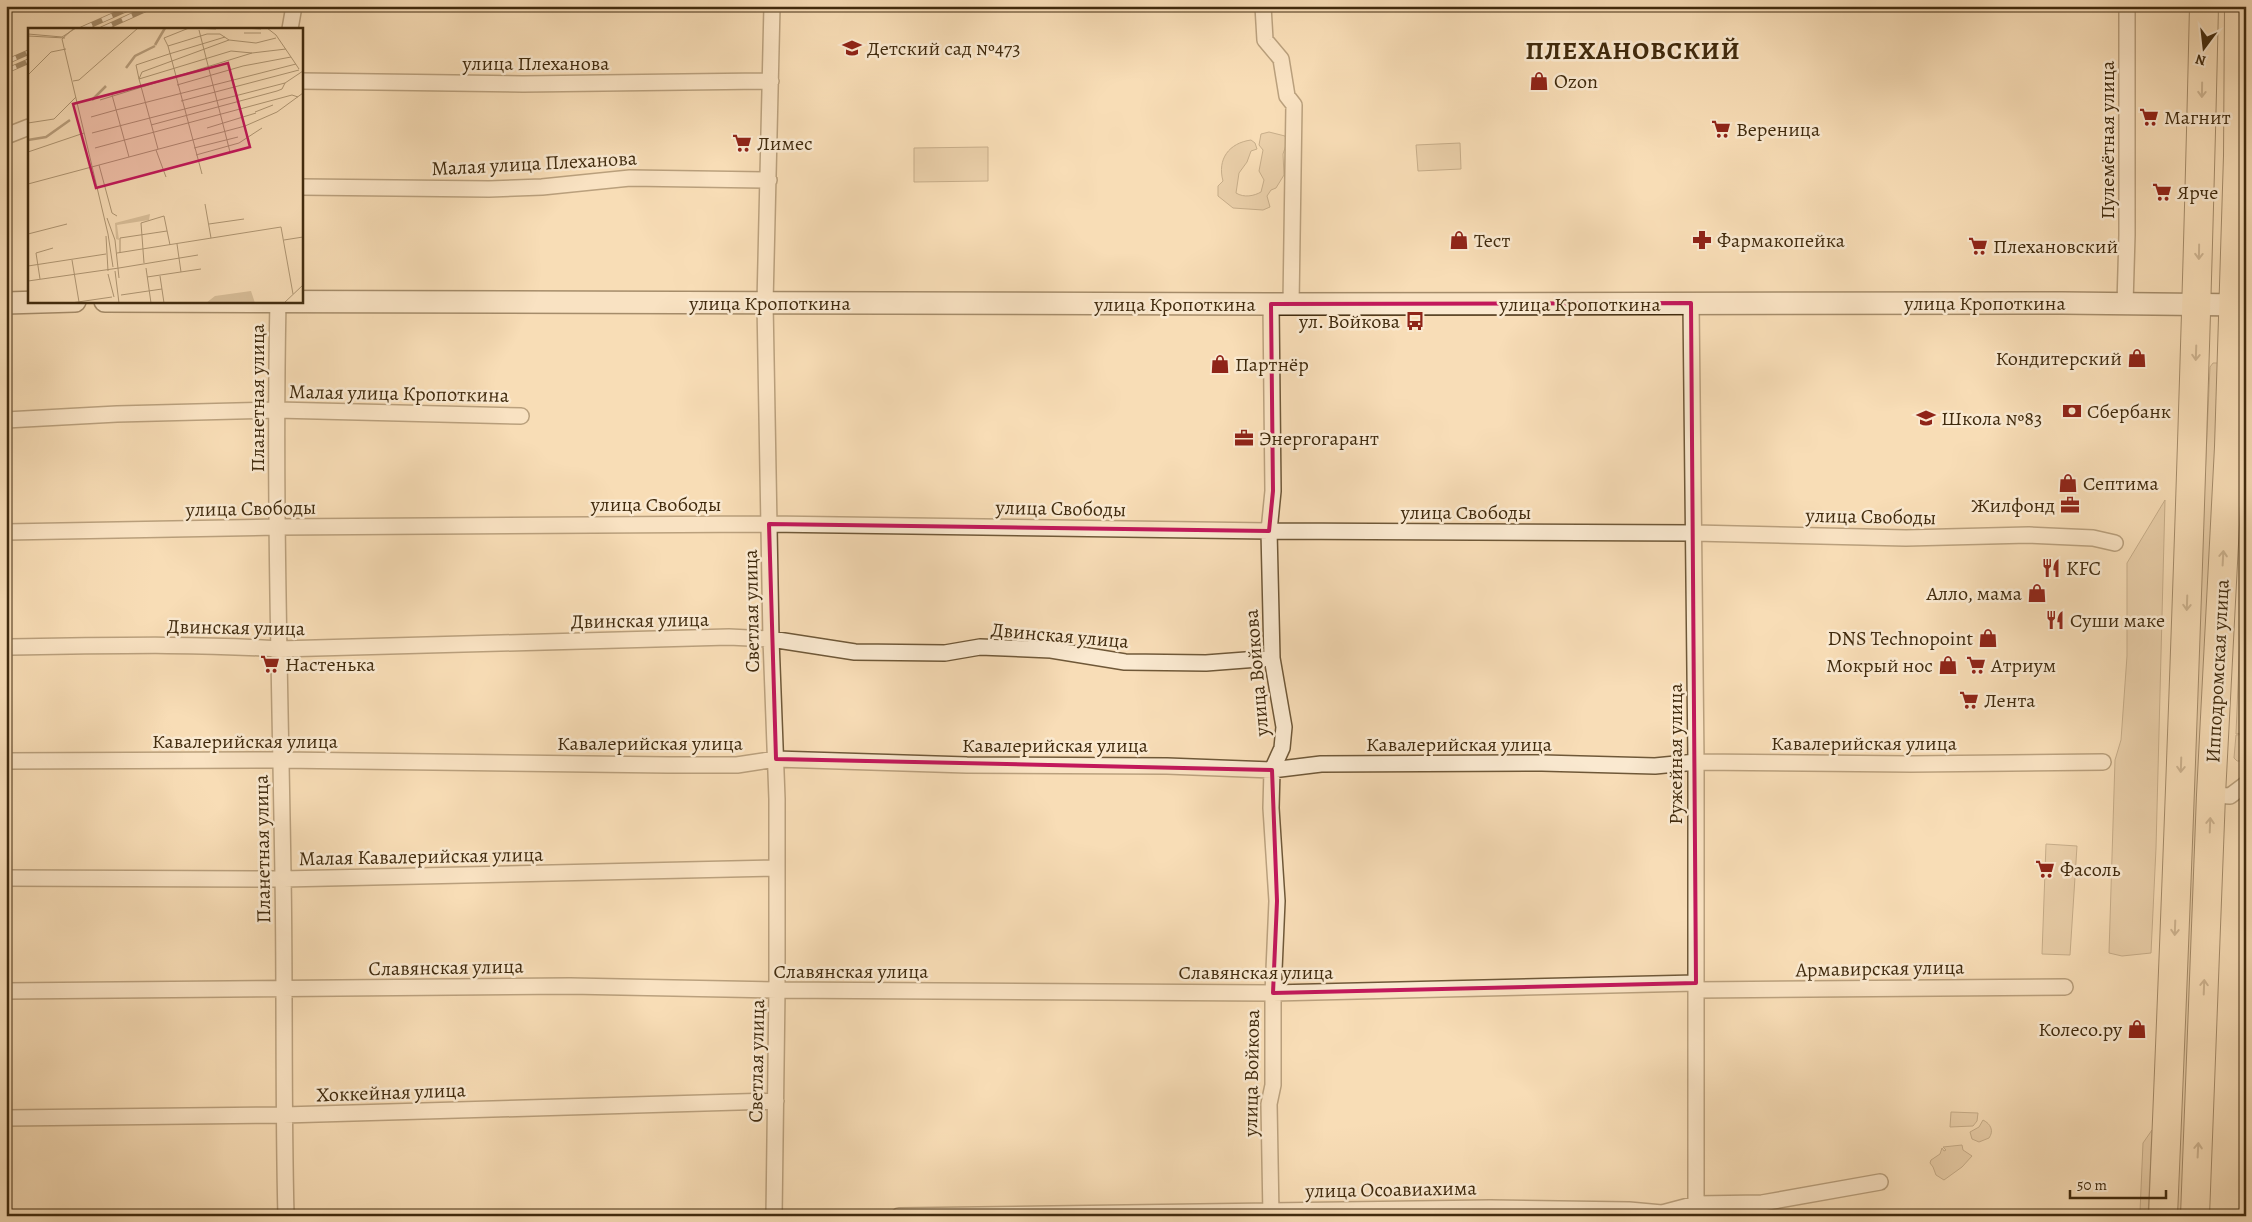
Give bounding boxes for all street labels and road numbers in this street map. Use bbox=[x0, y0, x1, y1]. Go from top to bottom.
street label: улица Плеханова bbox=[462, 50, 610, 77]
street label: Пулемётная улица bbox=[2094, 60, 2121, 219]
street label: Малая улица Плеханова bbox=[431, 145, 638, 182]
street label: улица Кропоткина bbox=[688, 290, 851, 317]
street label: улица Кропоткина bbox=[1903, 290, 2066, 317]
street label: улица Кропоткина bbox=[1093, 291, 1256, 318]
street label: улица Кропоткина bbox=[1498, 291, 1661, 318]
street label: Планетная улица bbox=[244, 323, 271, 472]
street label: Малая улица Кропоткина bbox=[289, 378, 510, 409]
street label: улица Свободы bbox=[590, 491, 721, 518]
street label: улица Свободы bbox=[185, 494, 317, 523]
street label: улица Свободы bbox=[994, 494, 1126, 523]
street label: улица Свободы bbox=[1400, 499, 1531, 526]
street label: улица Свободы bbox=[1804, 502, 1936, 531]
street label: Светлая улица bbox=[737, 548, 766, 673]
street label: Ипподромская улица bbox=[2199, 578, 2236, 764]
street label: Двинская улица bbox=[571, 606, 710, 635]
street label: улица Войкова bbox=[1237, 608, 1276, 739]
street label: Двинская улица bbox=[167, 613, 306, 642]
street label: Двинская улица bbox=[990, 616, 1131, 655]
street label: Ружейная улица bbox=[1662, 683, 1689, 825]
street label: Кавалерийская улица bbox=[152, 728, 339, 755]
street label: Кавалерийская улица bbox=[557, 730, 744, 757]
street label: Кавалерийская улица bbox=[1771, 730, 1958, 757]
street label: Кавалерийская улица bbox=[1366, 731, 1553, 758]
street label: Кавалерийская улица bbox=[962, 732, 1149, 759]
street label: Планетная улица bbox=[248, 774, 277, 923]
street label: Малая Кавалерийская улица bbox=[298, 841, 544, 872]
street label: Славянская улица bbox=[368, 953, 525, 982]
street label: Армавирская улица bbox=[1794, 954, 1965, 983]
street label: Славянская улица bbox=[773, 958, 929, 985]
street label: Славянская улица bbox=[1178, 959, 1334, 986]
street label: Светлая улица bbox=[742, 998, 771, 1123]
street label: улица Войкова bbox=[1237, 1008, 1266, 1138]
street label: Хоккейная улица bbox=[316, 1076, 467, 1109]
street label: улица Осоавиахима bbox=[1304, 1174, 1478, 1205]

